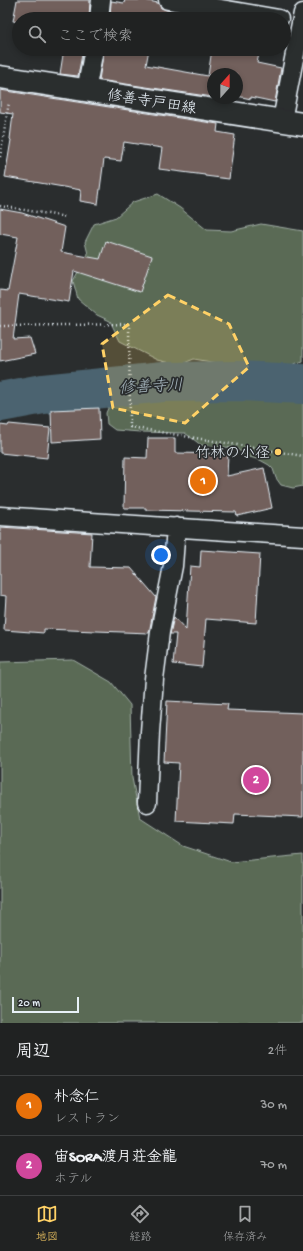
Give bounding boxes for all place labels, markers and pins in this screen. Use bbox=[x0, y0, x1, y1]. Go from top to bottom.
place label: 竹林の小径 bbox=[195, 445, 270, 463]
marker: 竹林の小径 bbox=[273, 447, 283, 457]
pin: 1 bbox=[190, 466, 216, 496]
pin: 2 bbox=[243, 765, 269, 795]

